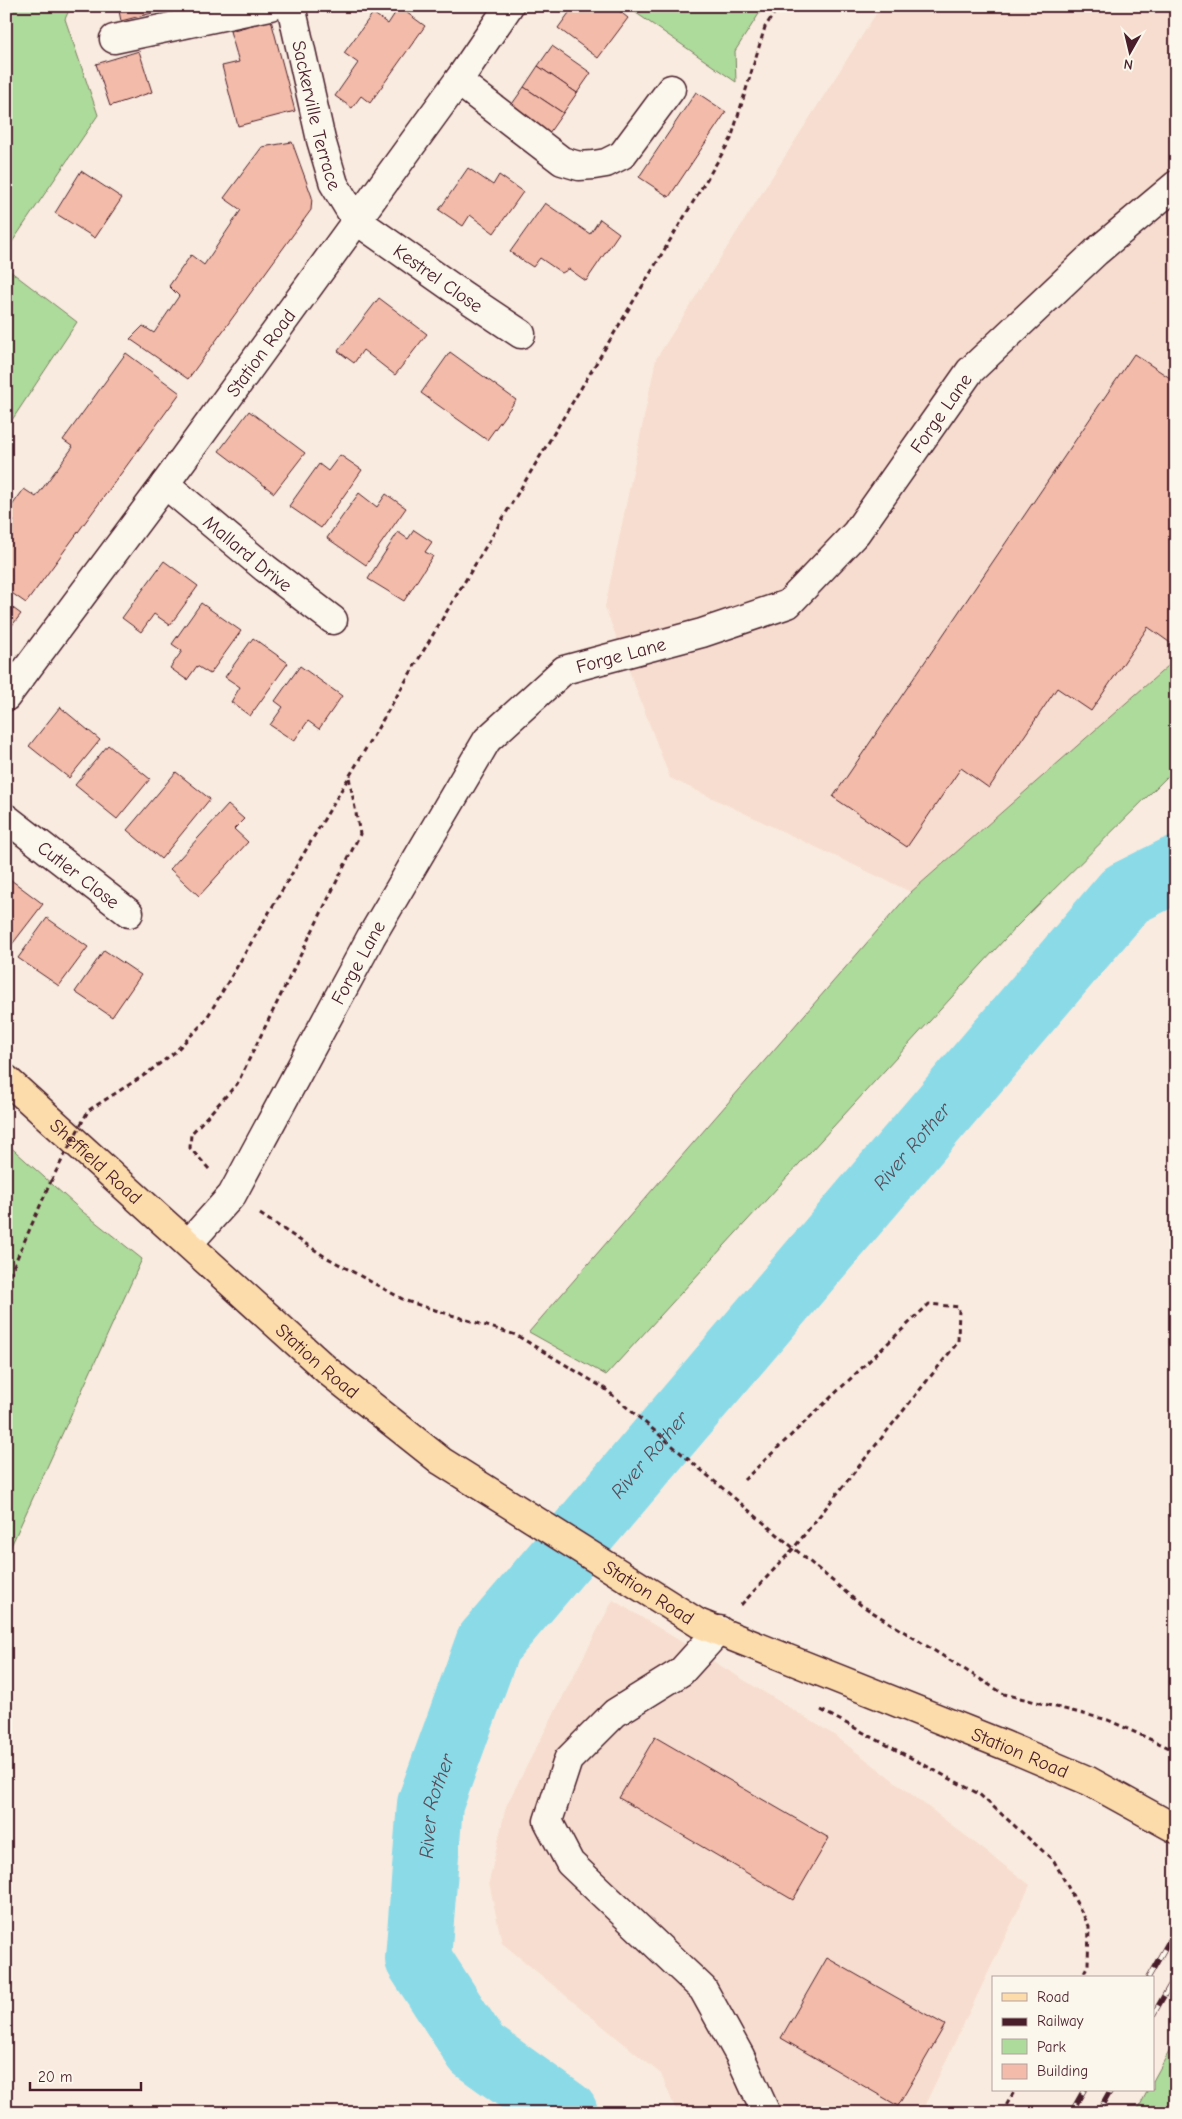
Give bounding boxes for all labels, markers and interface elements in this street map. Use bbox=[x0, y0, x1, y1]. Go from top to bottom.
north arrow bbox=[1104, 28, 1154, 78]
street label: Sackerville Terrace bbox=[287, 38, 345, 195]
text: N bbox=[1123, 55, 1134, 73]
street label: Kestrel Close bbox=[389, 240, 487, 317]
street label: Station Road bbox=[222, 305, 300, 402]
street label: Forge Lane bbox=[906, 370, 977, 457]
street label: Mallard Drive bbox=[199, 511, 296, 597]
street label: Forge Lane bbox=[574, 633, 668, 678]
street label: Cutler Close bbox=[33, 836, 124, 914]
street label: Forge Lane bbox=[327, 917, 390, 1008]
water label: River Rother bbox=[868, 1097, 956, 1195]
street label: Sheffield Road bbox=[45, 1114, 146, 1209]
street label: Station Road bbox=[271, 1319, 363, 1403]
water label: River Rother bbox=[606, 1406, 694, 1503]
street label: Station Road bbox=[599, 1556, 698, 1630]
street label: Station Road bbox=[968, 1723, 1072, 1783]
water label: River Rother bbox=[415, 1750, 460, 1859]
legend bbox=[992, 1976, 1154, 2092]
text: Road bbox=[1037, 1988, 1069, 2006]
text: Railway bbox=[1037, 2012, 1084, 2030]
text: Park bbox=[1037, 2038, 1066, 2056]
scale bar bbox=[30, 2059, 141, 2091]
text: Building bbox=[1037, 2062, 1088, 2080]
text: 20 m bbox=[38, 2068, 72, 2086]

